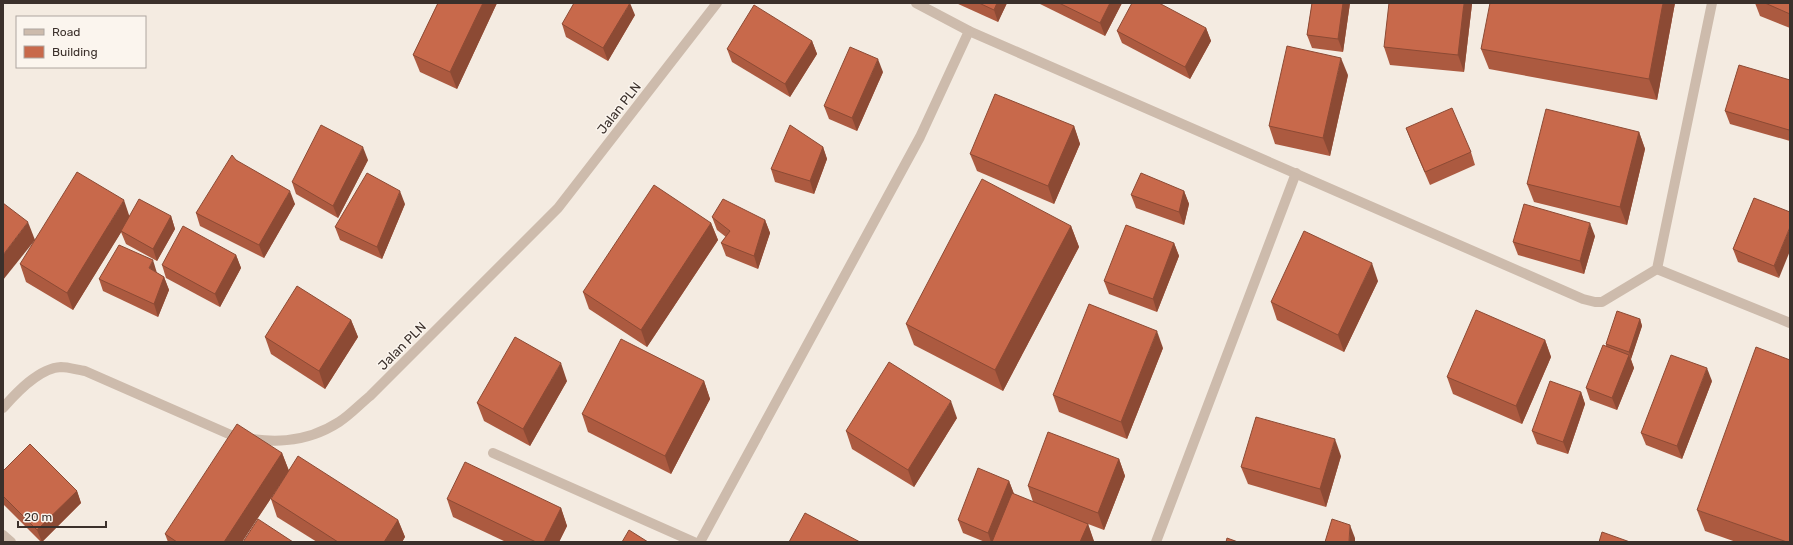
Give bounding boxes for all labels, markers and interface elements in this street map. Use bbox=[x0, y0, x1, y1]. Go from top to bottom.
legend bbox=[16, 16, 146, 68]
text: Road bbox=[52, 25, 80, 39]
text: Building bbox=[52, 45, 98, 59]
street label: Jalan PLN bbox=[594, 79, 644, 137]
street label: Jalan PLN bbox=[375, 319, 429, 373]
scale bar bbox=[18, 503, 106, 529]
text: 20 m bbox=[24, 510, 52, 524]

